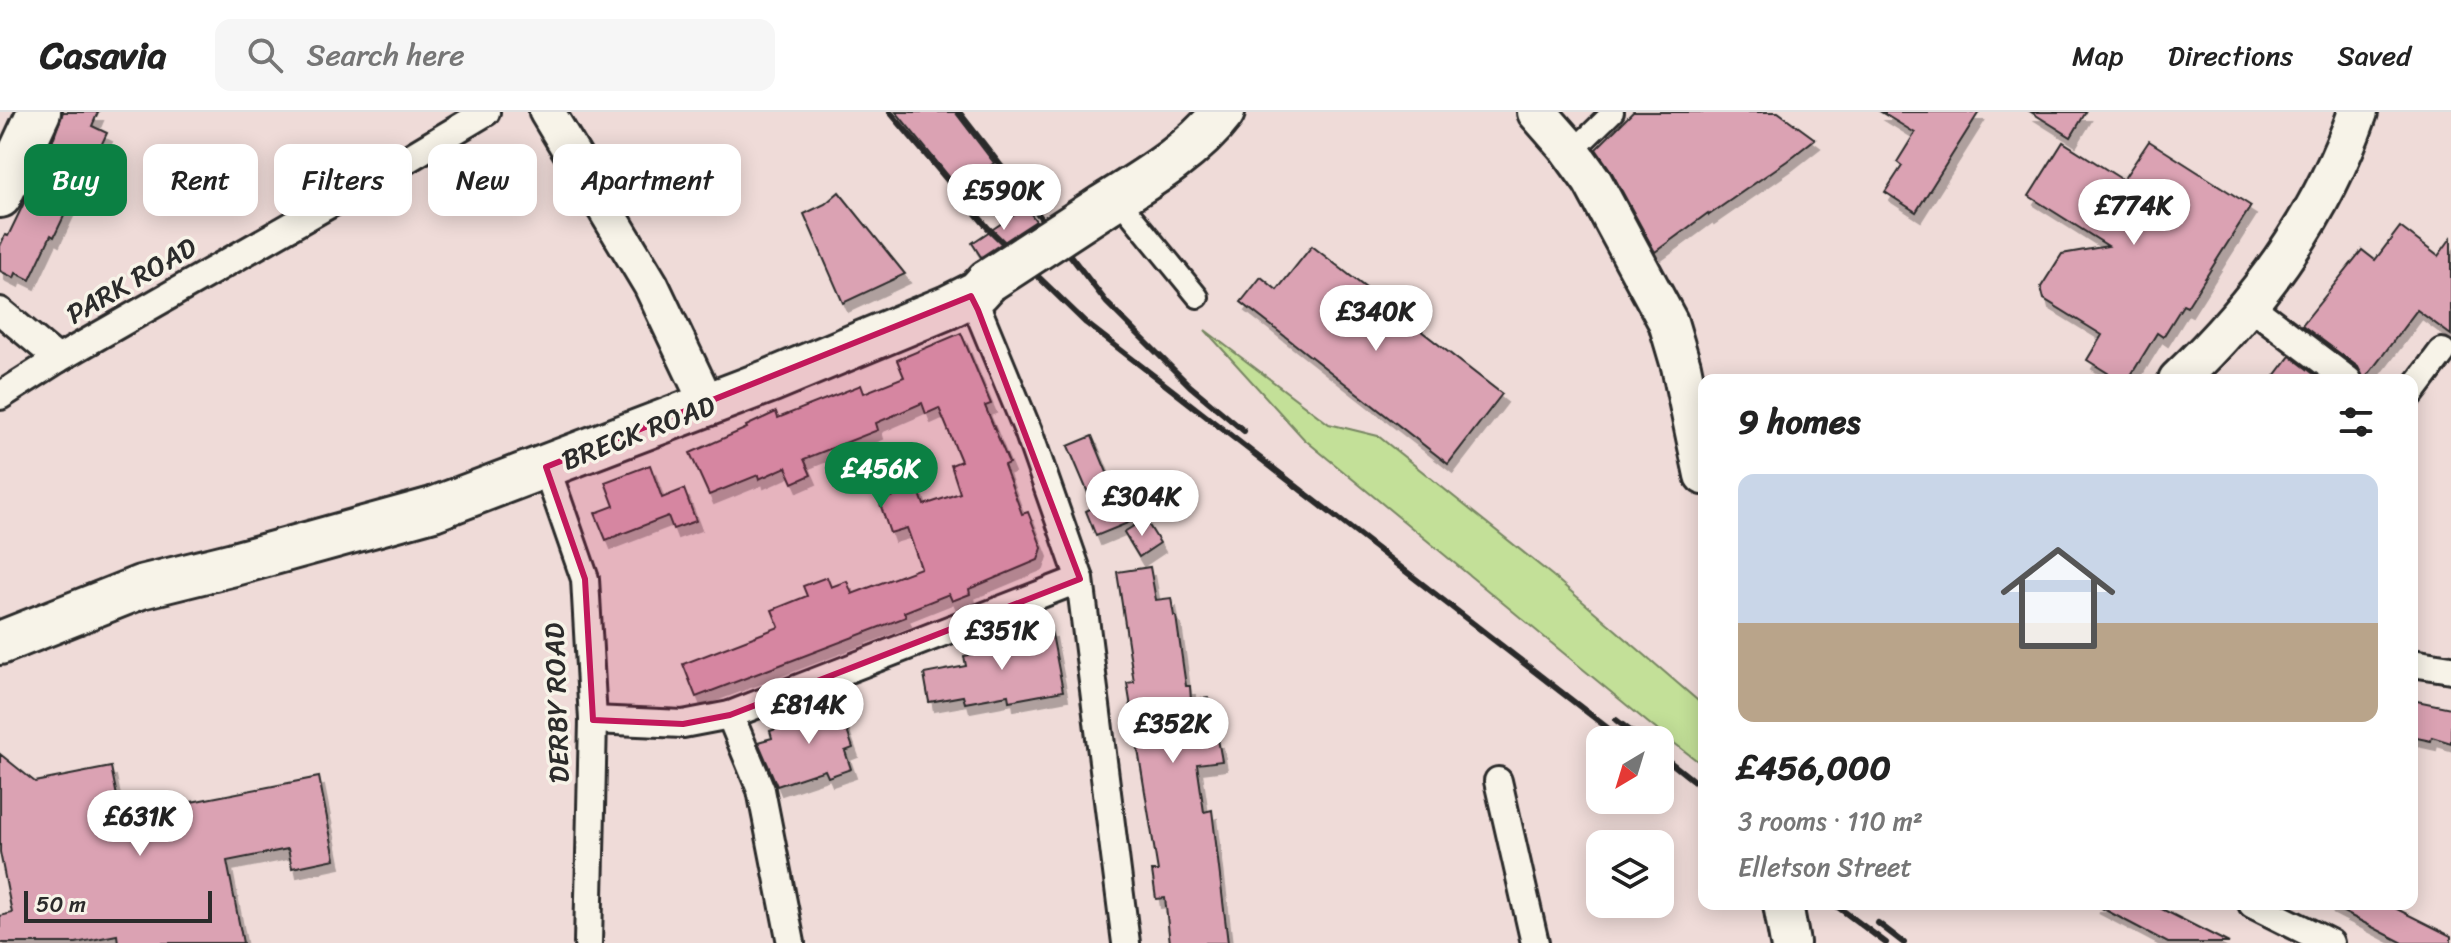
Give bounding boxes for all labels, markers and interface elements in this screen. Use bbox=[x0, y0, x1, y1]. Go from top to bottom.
search box bbox=[215, 19, 775, 91]
text: Casavia bbox=[40, 22, 167, 89]
text: Search here bbox=[307, 28, 465, 82]
text: Map bbox=[2072, 31, 2124, 80]
text: Directions bbox=[2168, 31, 2293, 80]
text: Saved bbox=[2337, 31, 2411, 80]
icon: search bbox=[243, 33, 287, 77]
chip: Buy bbox=[24, 144, 127, 216]
chip: Rent bbox=[143, 144, 258, 216]
chip: Filters bbox=[274, 144, 412, 216]
chip: New bbox=[428, 144, 537, 216]
chip: Apartment bbox=[553, 144, 741, 216]
pin: £590K bbox=[948, 164, 1060, 232]
text: £590K bbox=[965, 167, 1043, 213]
pin: £774K bbox=[2078, 179, 2190, 247]
text: £774K bbox=[2096, 182, 2172, 228]
street label: PARK ROAD bbox=[57, 223, 206, 338]
pin: £340K bbox=[1320, 285, 1432, 353]
text: £340K bbox=[1338, 288, 1414, 334]
street label: BRECK ROAD bbox=[554, 381, 723, 484]
text: 9 homes bbox=[1738, 392, 1860, 452]
icon: filters bbox=[2334, 400, 2378, 444]
pin: £456K bbox=[825, 442, 937, 510]
text: £456K bbox=[843, 445, 919, 491]
pin: £304K bbox=[1086, 470, 1198, 538]
text: £304K bbox=[1104, 473, 1180, 519]
icon: home bbox=[1986, 526, 2130, 670]
pin: £351K bbox=[946, 604, 1058, 672]
text: £351K bbox=[967, 607, 1037, 653]
street label: DERBY ROAD bbox=[529, 622, 584, 784]
pin: £814K bbox=[753, 678, 865, 746]
text: £814K bbox=[773, 681, 845, 727]
pin: £352K bbox=[1117, 697, 1229, 765]
text: £352K bbox=[1136, 700, 1210, 746]
north arrow bbox=[1586, 726, 1674, 814]
map controls bbox=[1586, 726, 1674, 918]
text: £456,000 bbox=[1738, 738, 1891, 798]
pin: £631K bbox=[84, 790, 196, 858]
text: £631K bbox=[105, 793, 175, 839]
text: 3 rooms · 110 m² bbox=[1738, 798, 1923, 844]
button: layers bbox=[1586, 830, 1674, 918]
text: Elletson Street bbox=[1738, 844, 1912, 890]
text: 50 m bbox=[36, 885, 86, 924]
scale bar bbox=[24, 887, 212, 923]

